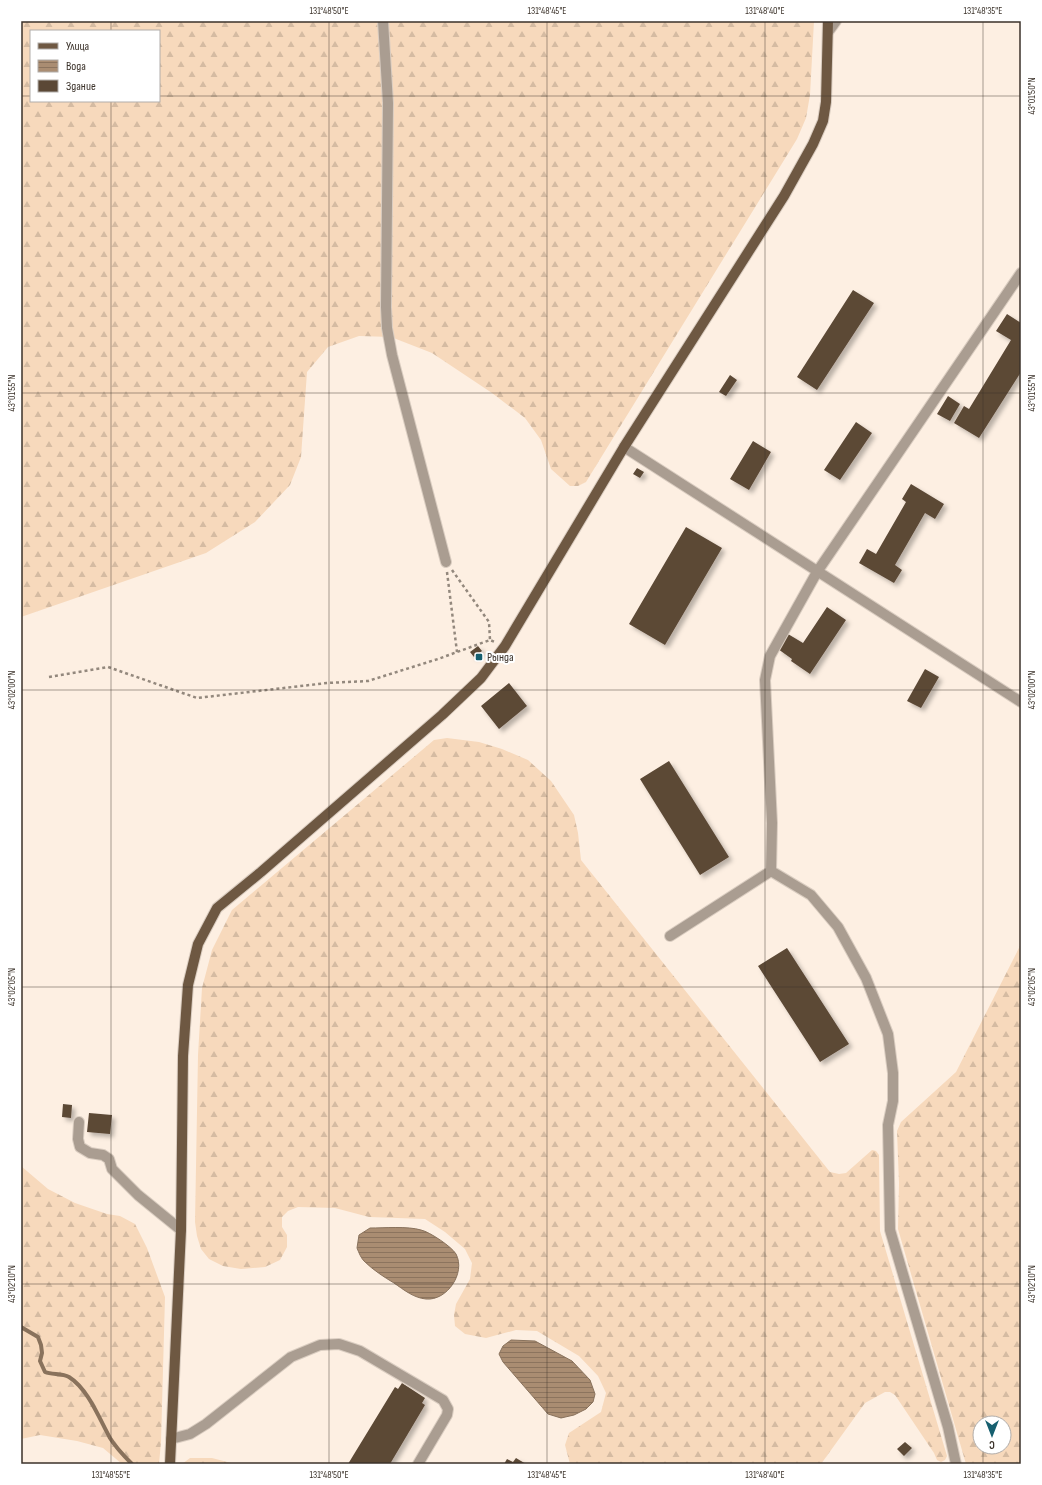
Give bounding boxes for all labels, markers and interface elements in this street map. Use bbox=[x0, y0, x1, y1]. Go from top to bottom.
text: 131°48'50"E bbox=[309, 5, 349, 17]
text: 131°48'45"E bbox=[528, 5, 566, 17]
text: 131°48'40"E bbox=[745, 5, 785, 17]
text: 131°48'35"E bbox=[964, 5, 1002, 17]
legend bbox=[30, 30, 160, 102]
text: Улица bbox=[66, 39, 90, 54]
text: Вода bbox=[66, 59, 86, 74]
text: 43°01'50"N bbox=[1026, 77, 1038, 115]
text: Здание bbox=[66, 79, 96, 94]
text: 43°01'55"N bbox=[6, 375, 18, 411]
text: 43°01'55"N bbox=[1026, 375, 1038, 411]
place label: Рында bbox=[487, 650, 514, 665]
marker: Рында bbox=[474, 652, 484, 662]
text: 43°02'00"N bbox=[6, 671, 18, 709]
text: 43°02'00"N bbox=[1026, 671, 1038, 709]
text: 43°02'05"N bbox=[6, 968, 18, 1006]
text: 43°02'05"N bbox=[1026, 968, 1038, 1006]
text: 43°02'10"N bbox=[6, 1265, 18, 1303]
text: 43°02'10"N bbox=[1026, 1265, 1038, 1303]
north arrow bbox=[972, 1415, 1012, 1455]
text: С bbox=[989, 1438, 995, 1451]
text: 131°48'55"E bbox=[92, 1469, 130, 1481]
text: 131°48'50"E bbox=[309, 1469, 349, 1481]
text: 131°48'45"E bbox=[528, 1469, 566, 1481]
text: 131°48'40"E bbox=[745, 1469, 785, 1481]
text: 131°48'35"E bbox=[964, 1469, 1002, 1481]

